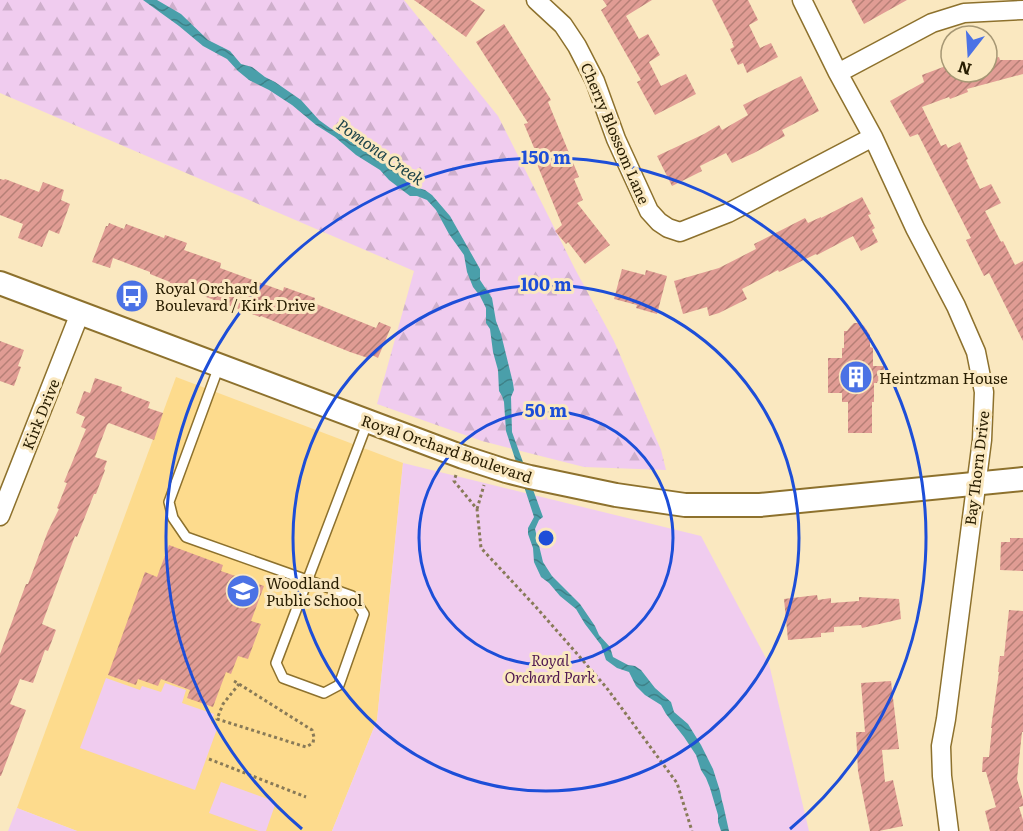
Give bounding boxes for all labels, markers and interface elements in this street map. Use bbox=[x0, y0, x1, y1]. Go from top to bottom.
north arrow bbox=[939, 24, 999, 84]
text: N bbox=[954, 56, 974, 83]
street label: Cherry Blossom Lane bbox=[576, 59, 656, 208]
water label: Pomona Creek bbox=[332, 112, 430, 190]
text: 150 m bbox=[521, 143, 571, 170]
text: 100 m bbox=[520, 270, 572, 297]
place label: Royal Orchard Boulevard / Kirk Drive bbox=[155, 276, 316, 316]
bus stop icon: Royal Orchard Boulevard / Kirk Drive bbox=[114, 278, 150, 314]
building icon: Heintzman House bbox=[838, 359, 874, 395]
place label: Heintzman House bbox=[879, 366, 1008, 389]
street label: Kirk Drive bbox=[15, 375, 65, 453]
text: 50 m bbox=[525, 396, 567, 423]
street label: Royal Orchard Boulevard bbox=[358, 408, 536, 488]
street label: Bay Thorn Drive bbox=[958, 409, 994, 527]
centre of rings bbox=[536, 528, 556, 548]
place label: Woodland Public School bbox=[266, 571, 362, 611]
school or university icon: Woodland Public School bbox=[225, 573, 261, 609]
park label: Royal Orchard Park bbox=[505, 648, 596, 688]

